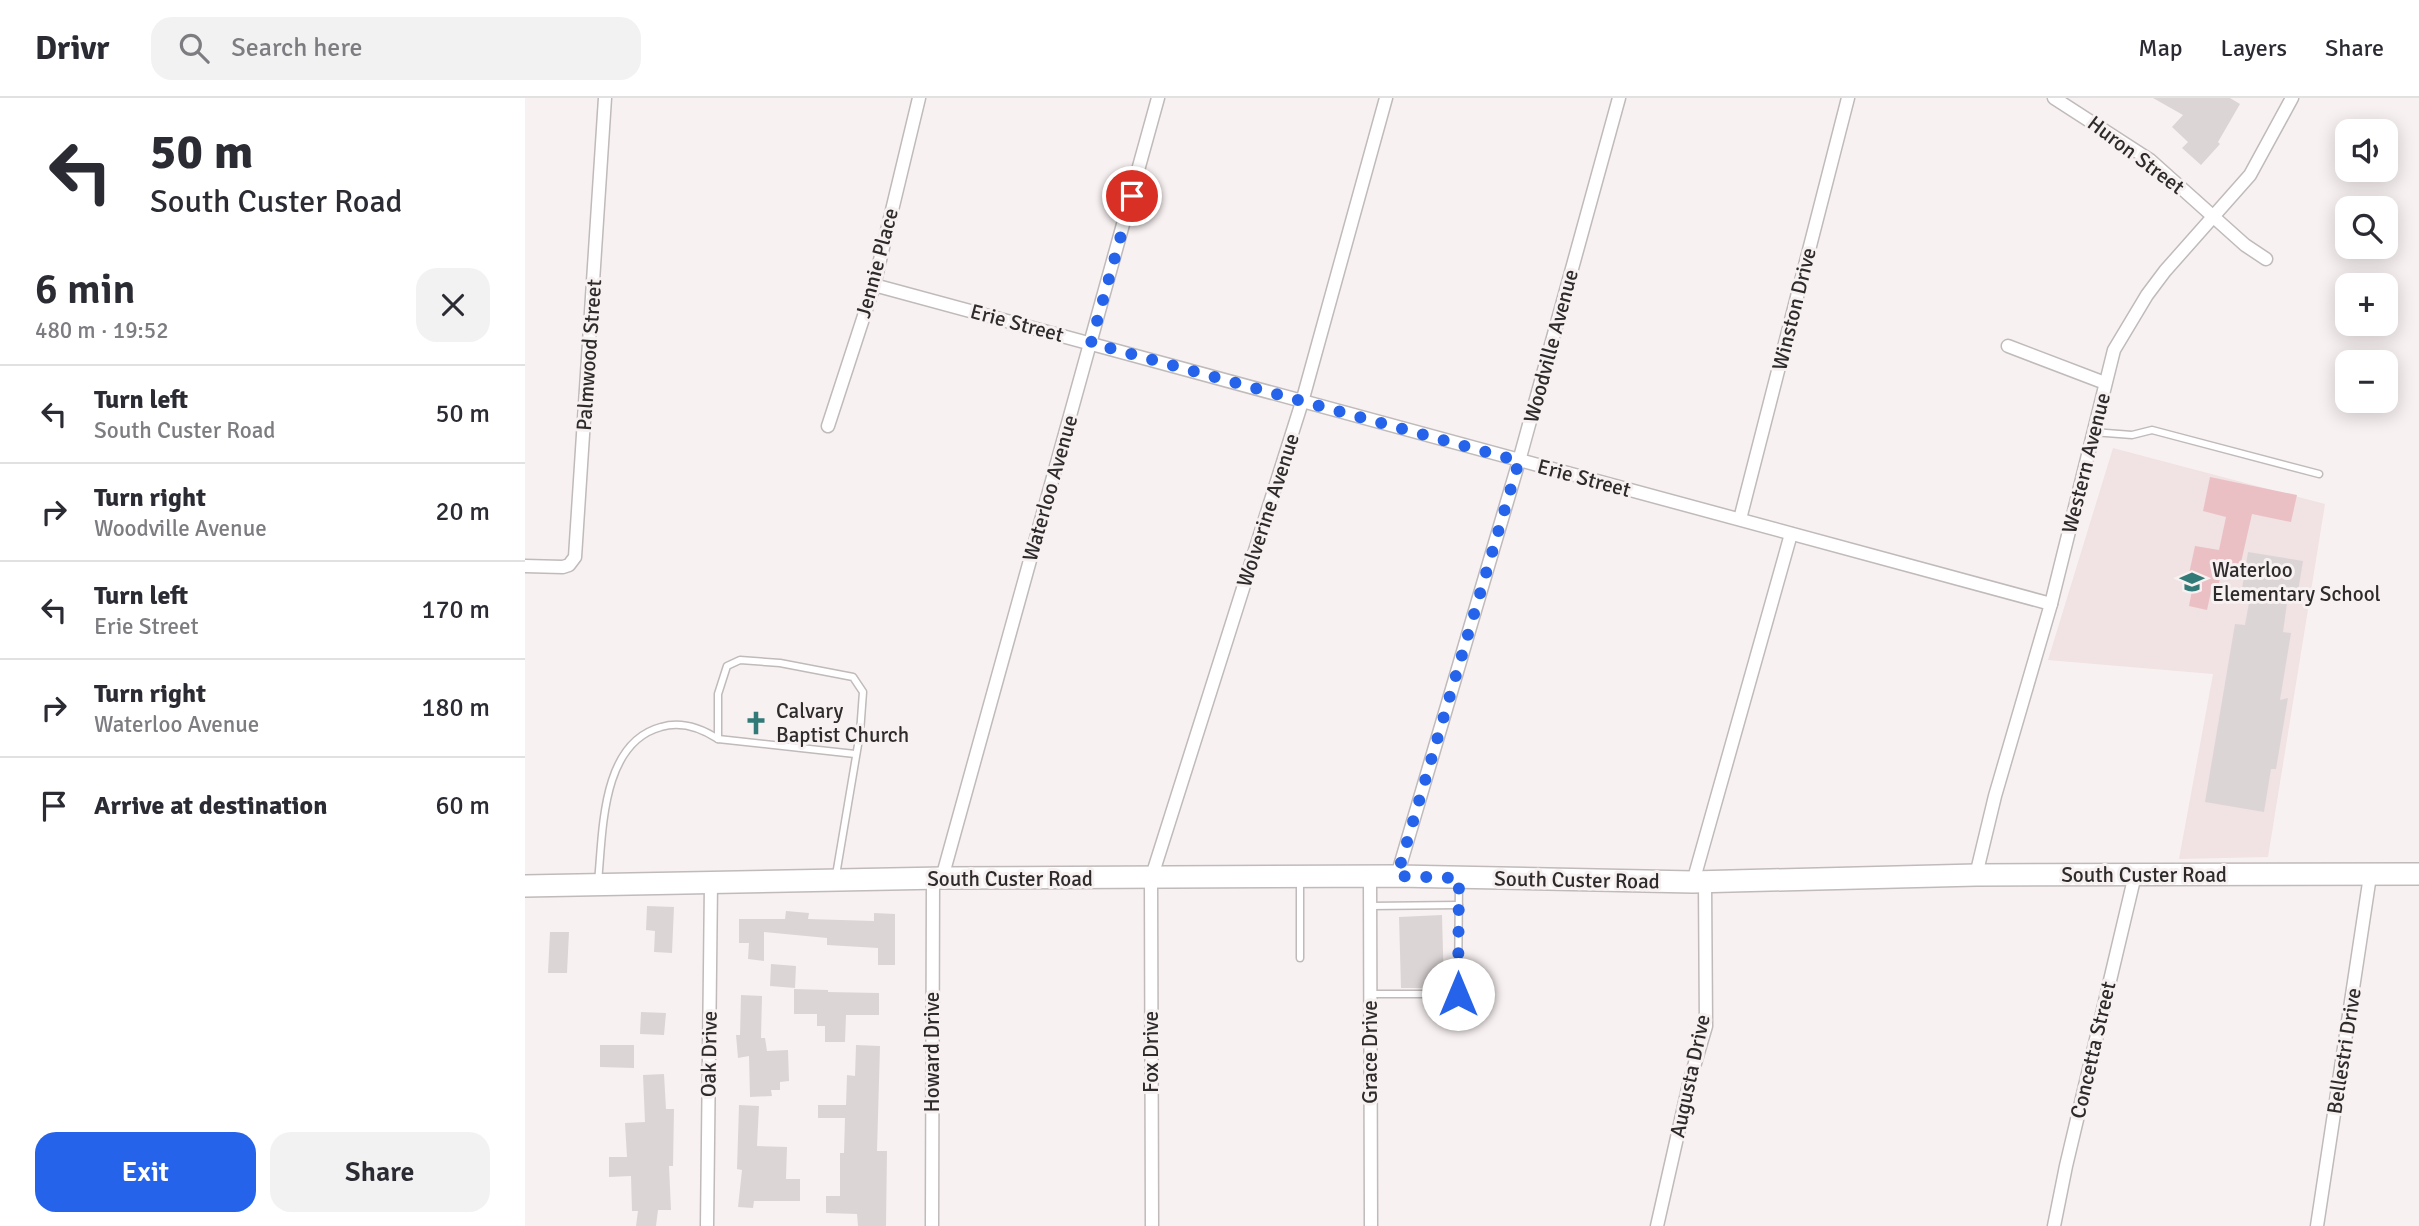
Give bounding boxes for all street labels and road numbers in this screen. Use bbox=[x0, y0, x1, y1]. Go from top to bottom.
street label: Huron Street bbox=[2082, 110, 2190, 200]
street label: Jennie Place bbox=[850, 205, 904, 321]
street label: Winston Drive bbox=[1766, 245, 1822, 373]
street label: Woodville Avenue bbox=[1518, 266, 1584, 426]
street label: Palmwood Street bbox=[571, 278, 607, 432]
street label: Erie Street bbox=[968, 298, 1066, 348]
street label: Western Avenue bbox=[2056, 390, 2116, 536]
street label: Waterloo Avenue bbox=[1017, 412, 1083, 564]
street label: Wolverine Avenue bbox=[1231, 430, 1305, 590]
street label: Erie Street bbox=[1535, 453, 1633, 503]
street label: South Custer Road bbox=[2061, 862, 2227, 888]
street label: South Custer Road bbox=[927, 866, 1093, 892]
street label: South Custer Road bbox=[1494, 866, 1660, 894]
street label: Concetta Street bbox=[2065, 979, 2121, 1121]
street label: Bellestri Drive bbox=[2321, 986, 2367, 1116]
street label: Howard Drive bbox=[919, 992, 945, 1112]
street label: Grace Drive bbox=[1357, 1000, 1383, 1104]
street label: Oak Drive bbox=[695, 1011, 723, 1097]
street label: Fox Drive bbox=[1138, 1011, 1164, 1093]
street label: Augusta Drive bbox=[1664, 1012, 1716, 1140]

